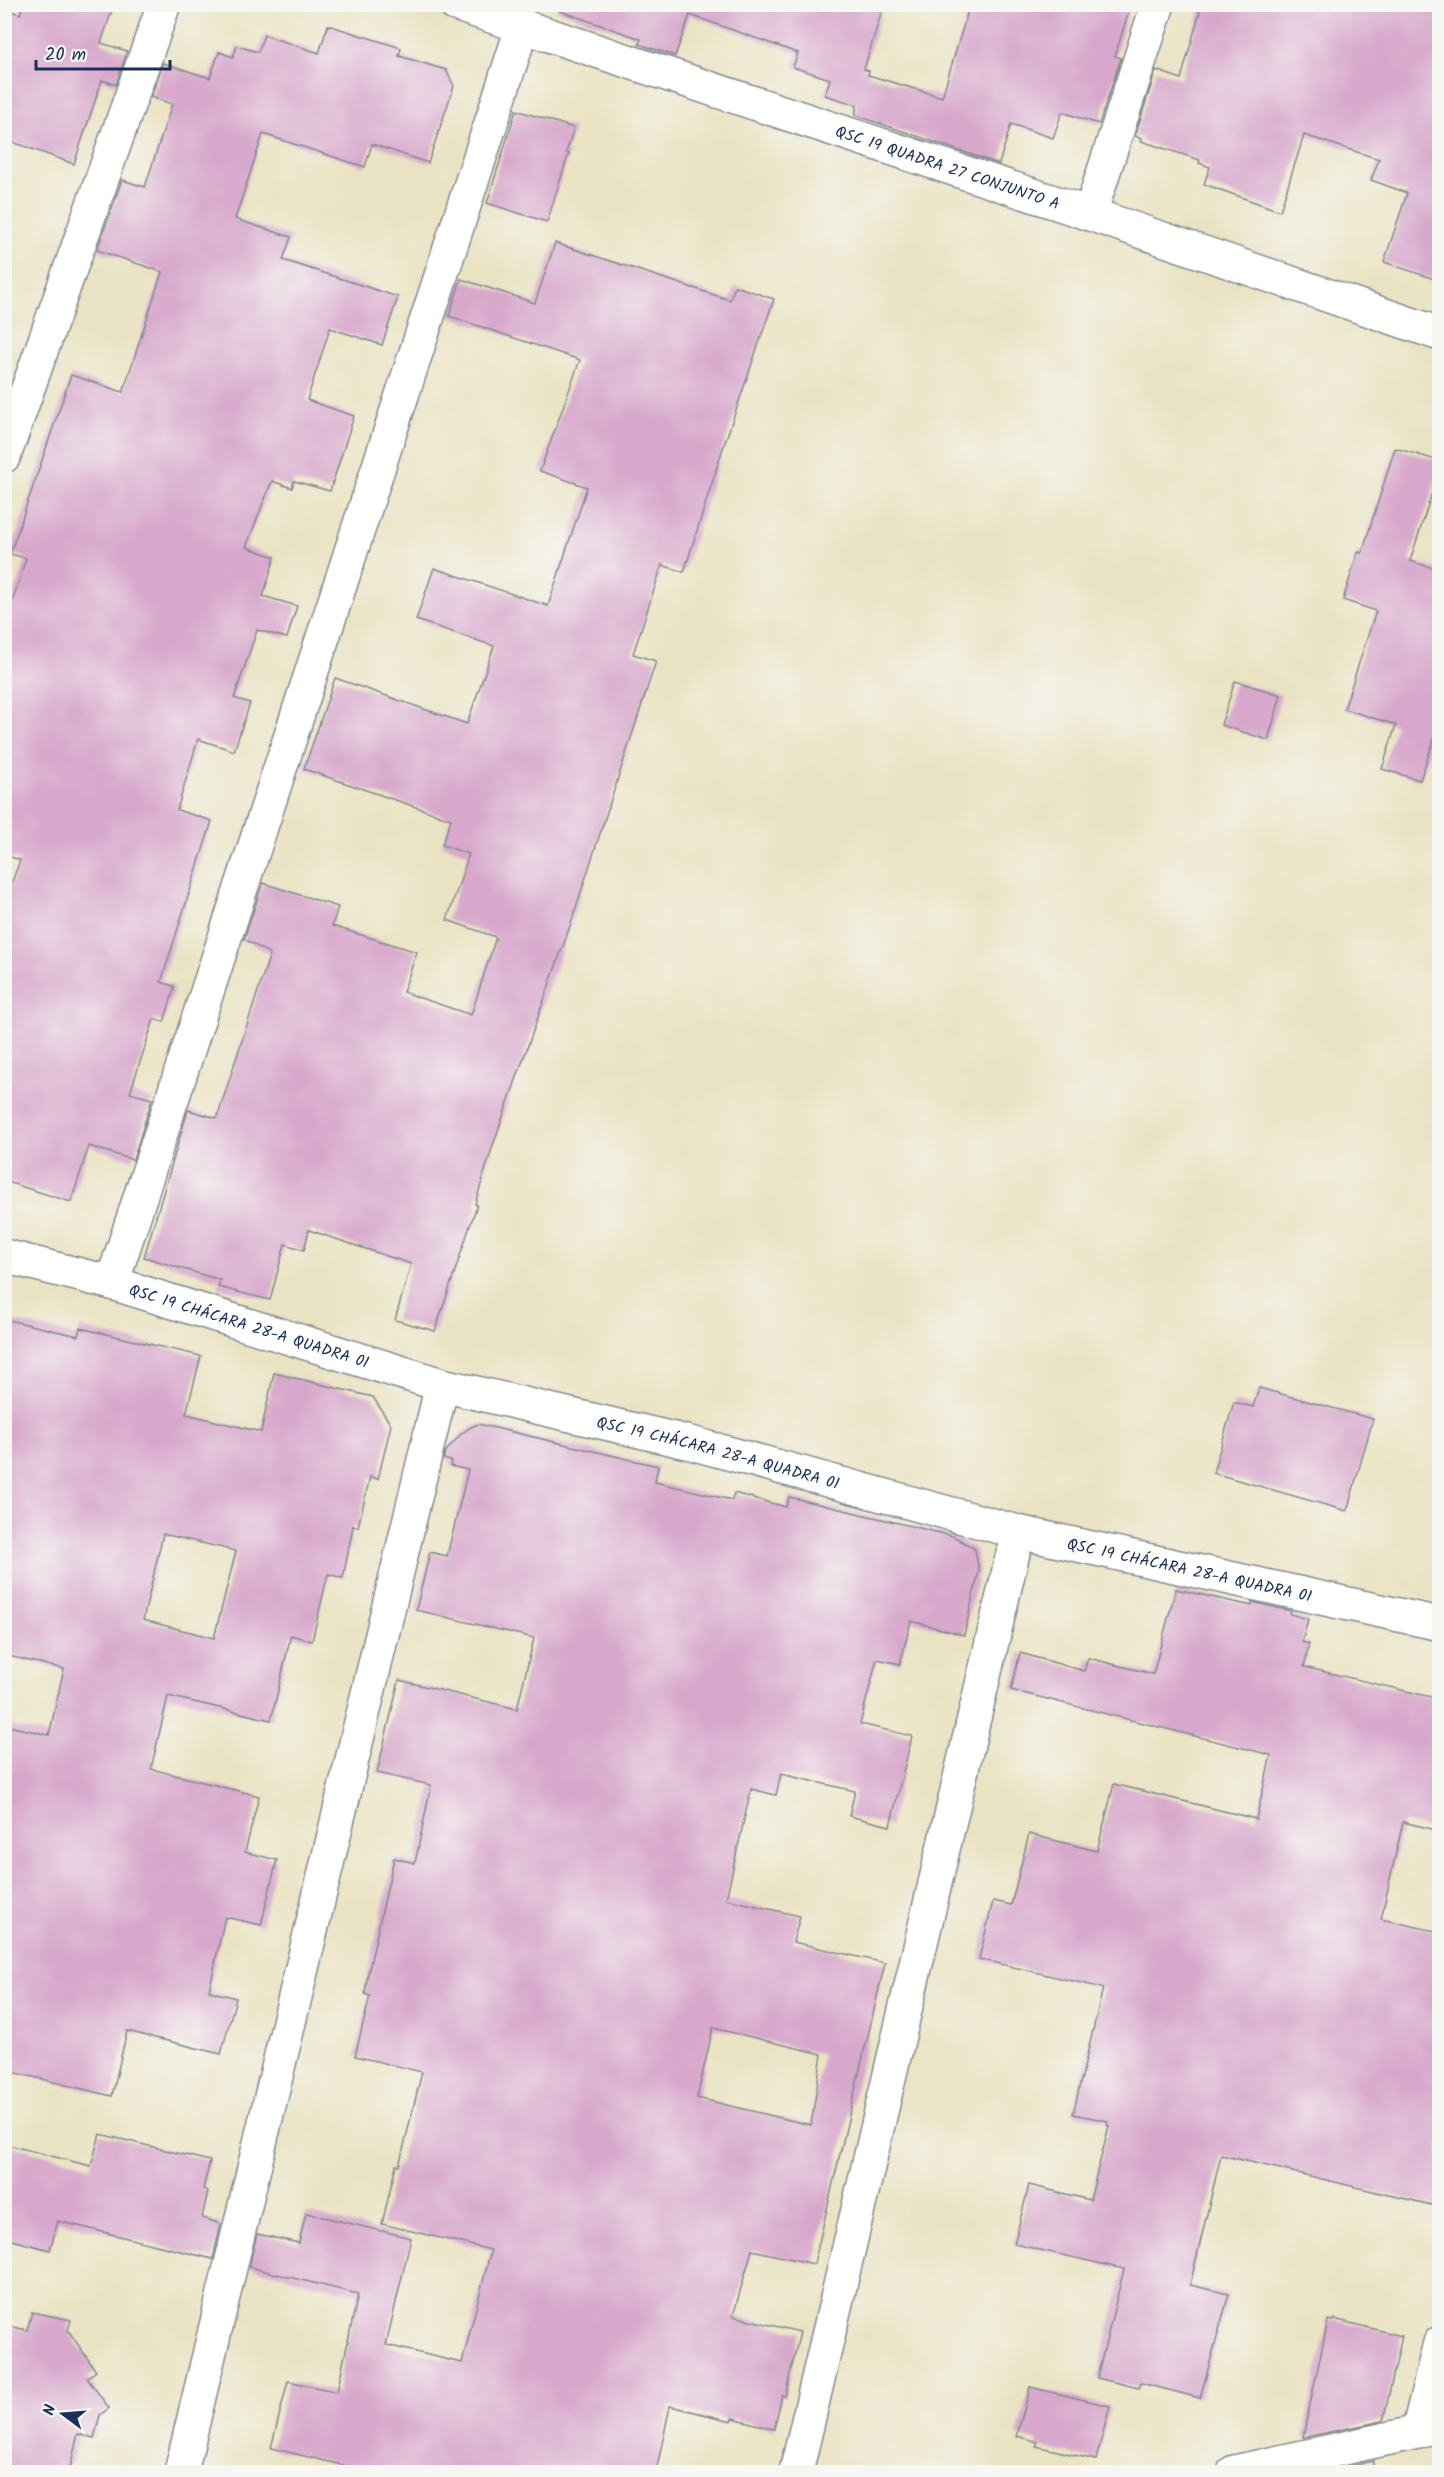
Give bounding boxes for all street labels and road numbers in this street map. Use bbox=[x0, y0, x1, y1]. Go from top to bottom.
street label: QSC 19 QUADRA 27 CONJUNTO A bbox=[832, 120, 1063, 217]
street label: QSC 19 CHÁCARA 28-A QUADRA 01 bbox=[126, 1278, 372, 1376]
street label: QSC 19 CHÁCARA 28-A QUADRA 01 bbox=[594, 1410, 842, 1497]
street label: QSC 19 CHÁCARA 28-A QUADRA 01 bbox=[1065, 1532, 1314, 1610]

